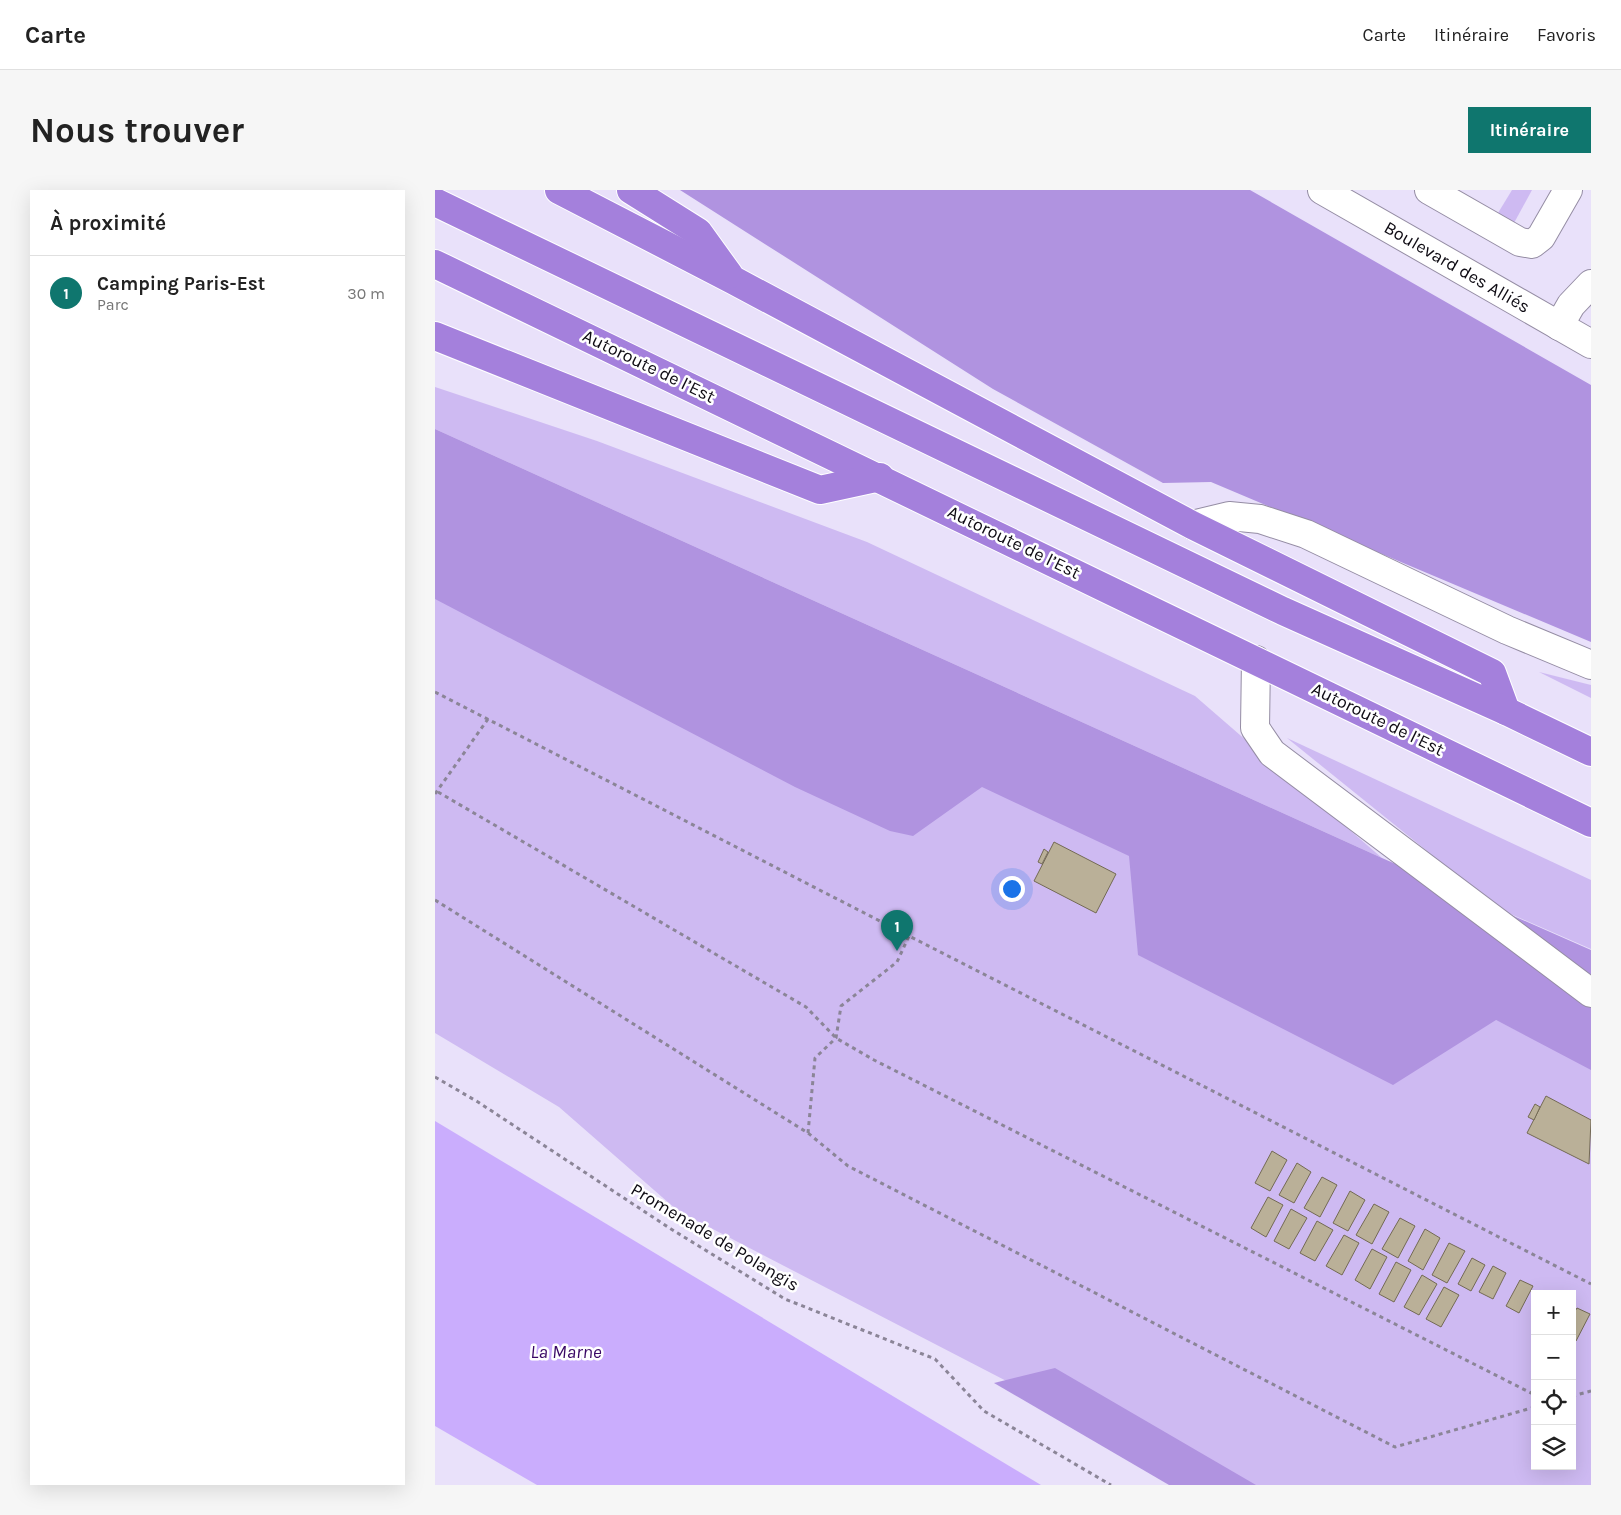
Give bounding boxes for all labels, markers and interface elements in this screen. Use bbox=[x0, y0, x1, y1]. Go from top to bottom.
text: Carte bbox=[25, 21, 86, 49]
text: Carte bbox=[1363, 24, 1406, 46]
text: Itinéraire bbox=[1434, 24, 1509, 46]
text: Favoris bbox=[1537, 24, 1596, 46]
button: Itinéraire bbox=[1468, 107, 1591, 153]
text: Nous trouver bbox=[30, 110, 244, 151]
text: À proximité bbox=[50, 211, 166, 235]
street label: Boulevard des Alliés bbox=[1380, 216, 1534, 318]
text: Camping Paris-Est bbox=[97, 273, 265, 295]
text: 1 bbox=[63, 284, 69, 303]
text: 30 m bbox=[347, 284, 385, 303]
text: Parc bbox=[97, 295, 129, 314]
street label: Autoroute de l’Est bbox=[579, 324, 719, 408]
street label: Autoroute de l’Est bbox=[944, 500, 1084, 584]
street label: Autoroute de l’Est bbox=[1308, 677, 1448, 761]
your location bbox=[999, 876, 1025, 902]
pin: 1 bbox=[881, 910, 913, 951]
street label: Promenade de Polangis bbox=[627, 1178, 803, 1296]
map controls bbox=[1531, 1290, 1576, 1470]
button: + bbox=[1531, 1290, 1576, 1335]
button: − bbox=[1531, 1335, 1576, 1380]
water label: La Marne bbox=[530, 1341, 602, 1363]
button: locate bbox=[1531, 1380, 1576, 1425]
button: layers bbox=[1531, 1425, 1576, 1470]

